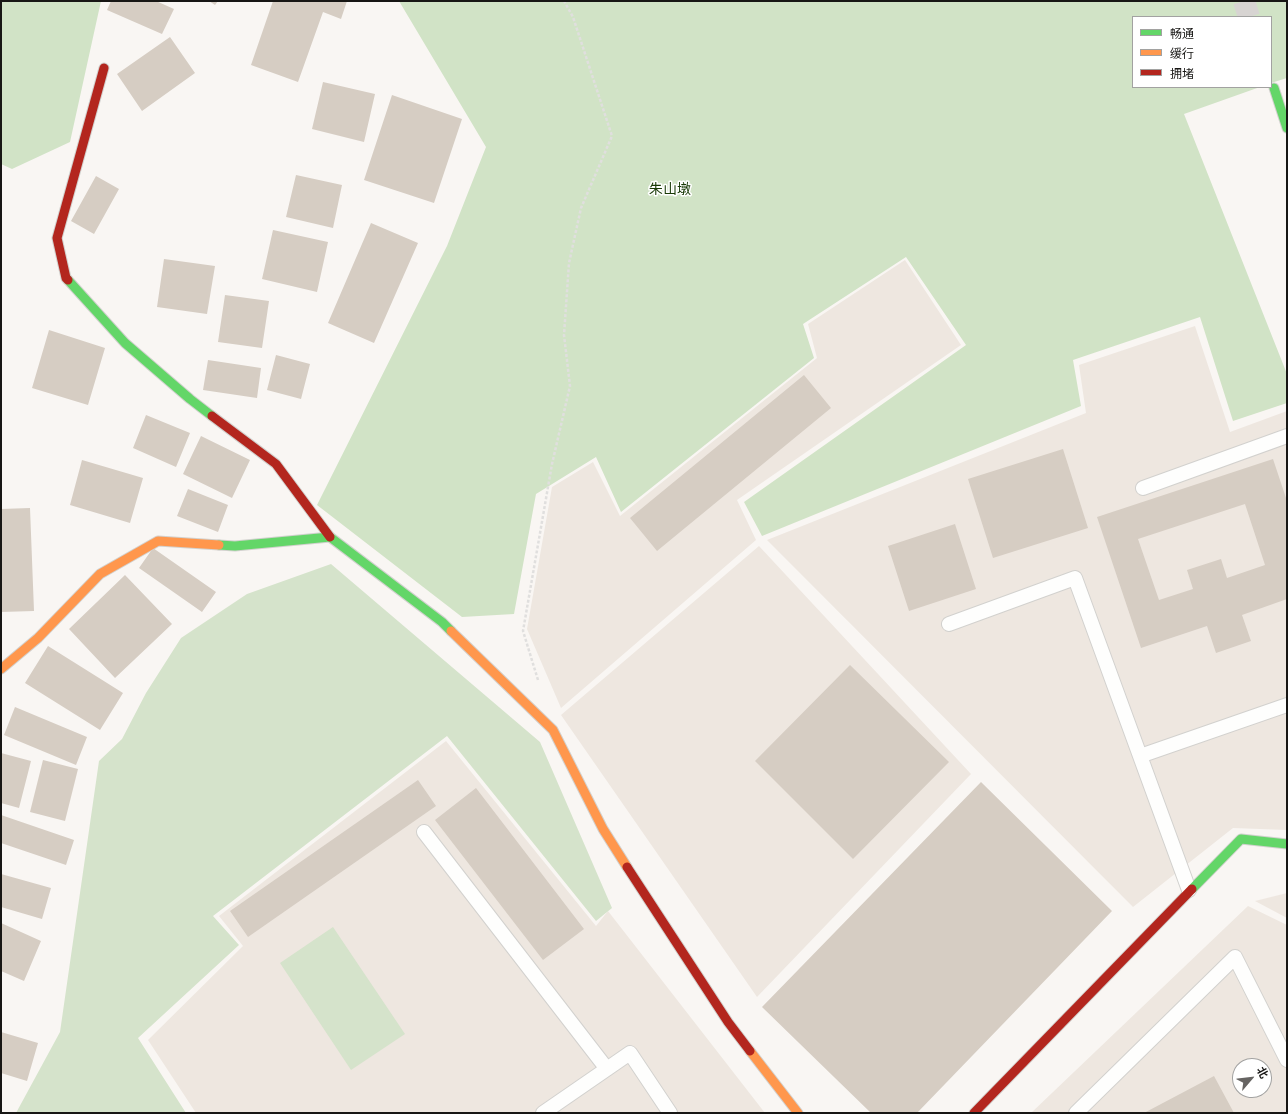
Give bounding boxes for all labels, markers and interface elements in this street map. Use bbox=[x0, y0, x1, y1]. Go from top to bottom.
legend bbox=[1132, 16, 1272, 88]
text: 畅通 bbox=[1170, 27, 1194, 41]
text: 缓行 bbox=[1170, 47, 1194, 61]
text: 拥堵 bbox=[1170, 67, 1194, 81]
park label: 朱山墩 bbox=[649, 182, 691, 198]
north arrow bbox=[1232, 1058, 1272, 1098]
text: 北 bbox=[1254, 1065, 1270, 1081]

